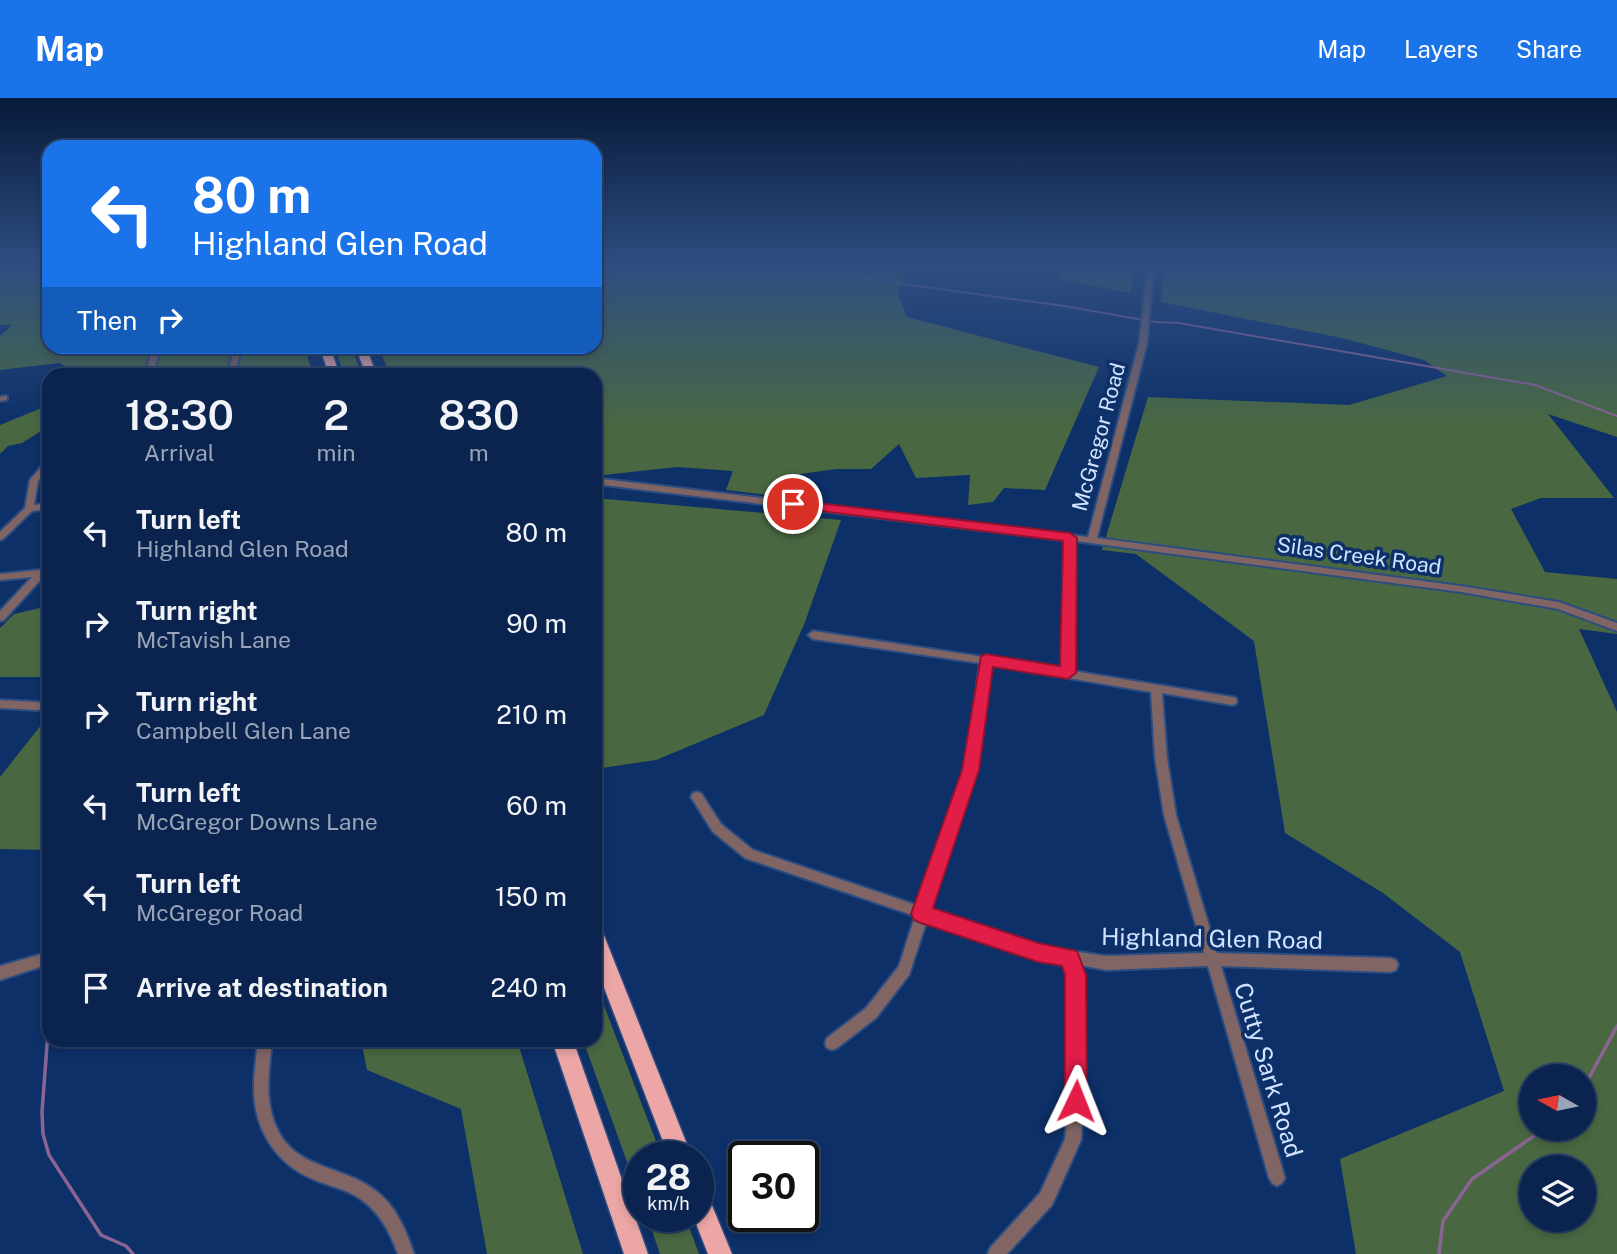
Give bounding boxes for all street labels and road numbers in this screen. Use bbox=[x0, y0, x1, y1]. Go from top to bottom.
street label: McGregor Road bbox=[1067, 360, 1130, 514]
street label: Silas Creek Road bbox=[1275, 532, 1443, 579]
street label: Highland Glen Road bbox=[1101, 922, 1323, 954]
street label: Cutty Sark Road bbox=[1229, 979, 1309, 1161]

